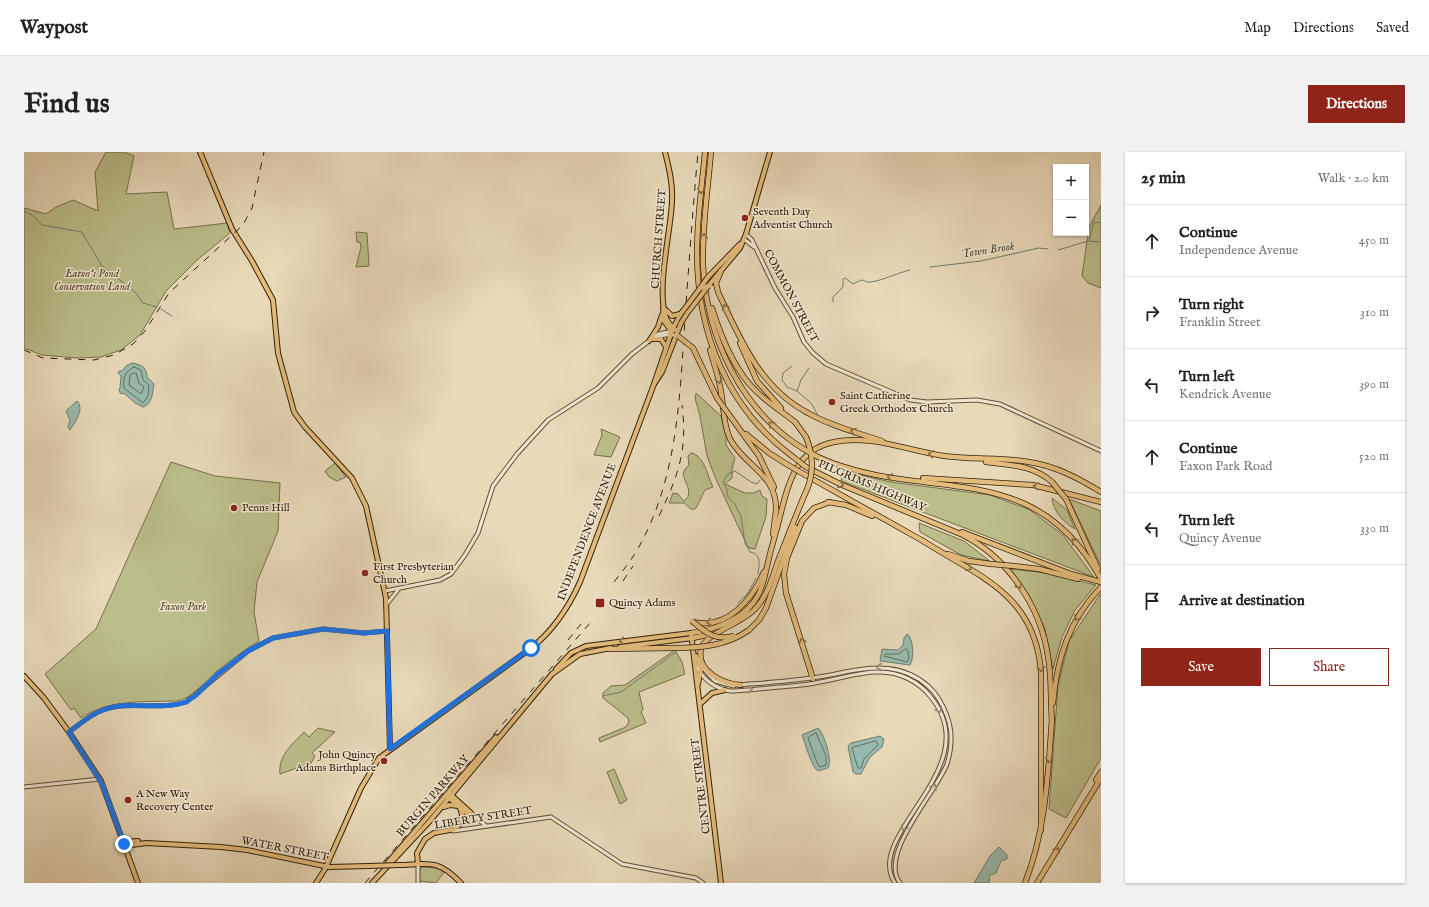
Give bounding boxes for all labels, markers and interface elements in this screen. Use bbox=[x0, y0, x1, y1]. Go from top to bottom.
text: Waypost bbox=[20, 16, 88, 40]
text: Map bbox=[1244, 19, 1271, 37]
text: Directions bbox=[1293, 19, 1354, 37]
text: Saved bbox=[1376, 19, 1409, 37]
button: Directions bbox=[1308, 85, 1405, 123]
text: Find us bbox=[24, 87, 110, 122]
map controls bbox=[1053, 164, 1089, 236]
button: + bbox=[1053, 164, 1089, 200]
text: 25 min bbox=[1141, 168, 1186, 189]
text: Walk · 2.0 km bbox=[1318, 170, 1389, 187]
one-way arrow bbox=[697, 188, 706, 194]
street label: CHURCH STREET bbox=[649, 189, 669, 289]
button: − bbox=[1053, 200, 1089, 236]
place label: Seventh Day Adventist Church bbox=[752, 205, 833, 232]
marker: Seventh Day Adventist Church bbox=[740, 213, 750, 223]
text: Continue bbox=[1179, 223, 1237, 242]
icon: ahead bbox=[1141, 230, 1163, 252]
text: 450 m bbox=[1359, 232, 1389, 249]
one-way arrow bbox=[699, 233, 708, 239]
water label: Town Brook bbox=[960, 238, 1016, 262]
text: Independence Avenue bbox=[1179, 242, 1298, 259]
street label: COMMON STREET bbox=[761, 247, 821, 345]
park label: Eaton's Pond Conservation Land bbox=[54, 267, 131, 294]
text: Turn right bbox=[1179, 295, 1244, 314]
icon: right bbox=[1141, 302, 1163, 324]
one-way arrow bbox=[722, 304, 730, 311]
text: 310 m bbox=[1360, 304, 1389, 321]
text: Franklin Street bbox=[1179, 314, 1260, 331]
text: Turn left bbox=[1179, 367, 1235, 386]
icon: left bbox=[1141, 374, 1163, 396]
text: 390 m bbox=[1359, 376, 1389, 393]
one-way arrow bbox=[714, 377, 723, 384]
text: Kendrick Avenue bbox=[1179, 386, 1272, 403]
place label: Saint Catherine Greek Orthodox Church bbox=[840, 389, 953, 416]
marker: Saint Catherine Greek Orthodox Church bbox=[827, 397, 837, 407]
one-way arrow bbox=[768, 421, 776, 429]
one-way arrow bbox=[850, 427, 857, 436]
text: Continue bbox=[1179, 439, 1237, 458]
icon: ahead bbox=[1141, 446, 1163, 468]
text: 520 m bbox=[1359, 448, 1389, 465]
one-way arrow bbox=[928, 450, 934, 458]
street label: PILGRIMS HIGHWAY bbox=[816, 457, 929, 515]
text: Faxon Park Road bbox=[1179, 458, 1273, 475]
street label: INDEPENDENCE AVENUE bbox=[554, 461, 620, 603]
one-way arrow bbox=[887, 473, 893, 482]
one-way arrow bbox=[836, 480, 844, 488]
one-way arrow bbox=[1033, 482, 1039, 491]
place label: Penns Hill bbox=[242, 501, 290, 515]
marker: Penns Hill bbox=[229, 503, 239, 513]
text: Turn left bbox=[1179, 511, 1235, 530]
icon: left bbox=[1141, 518, 1163, 540]
text: 330 m bbox=[1360, 520, 1389, 537]
text: Quincy Avenue bbox=[1179, 530, 1261, 547]
one-way arrow bbox=[1071, 538, 1079, 546]
place label: First Presbyterian Church bbox=[373, 560, 454, 587]
one-way arrow bbox=[964, 564, 972, 571]
marker: First Presbyterian Church bbox=[360, 568, 370, 578]
one-way arrow bbox=[1014, 582, 1022, 589]
icon: arrive bbox=[1141, 590, 1163, 612]
text: Arrive at destination bbox=[1179, 591, 1305, 610]
place label: Quincy Adams bbox=[609, 596, 676, 610]
marker: Quincy Adams bbox=[594, 597, 606, 609]
park label: Faxon Park bbox=[160, 600, 207, 614]
one-way arrow bbox=[1074, 614, 1082, 621]
one-way arrow bbox=[705, 617, 712, 626]
one-way arrow bbox=[619, 636, 625, 645]
one-way arrow bbox=[798, 638, 807, 645]
route start bbox=[522, 639, 540, 657]
button: Save bbox=[1141, 648, 1261, 686]
button: Share bbox=[1269, 648, 1389, 686]
one-way arrow bbox=[876, 663, 882, 671]
one-way arrow bbox=[1036, 666, 1045, 672]
one-way arrow bbox=[747, 685, 753, 694]
one-way arrow bbox=[934, 705, 942, 713]
street label: CENTRE STREET bbox=[688, 737, 714, 835]
place label: John Quincy Adams Birthplace bbox=[295, 748, 377, 775]
street label: BURGIN PARKWAY bbox=[393, 752, 473, 840]
marker: John Quincy Adams Birthplace bbox=[379, 756, 389, 766]
one-way arrow bbox=[1044, 757, 1053, 763]
one-way arrow bbox=[930, 784, 937, 791]
place label: A New Way Recovery Center bbox=[135, 787, 213, 814]
marker: A New Way Recovery Center bbox=[123, 795, 133, 805]
street label: LIBERTY STREET bbox=[433, 803, 533, 833]
one-way arrow bbox=[901, 824, 909, 831]
street label: WATER STREET bbox=[240, 834, 330, 864]
route end bbox=[115, 835, 133, 853]
one-way arrow bbox=[1052, 847, 1060, 854]

